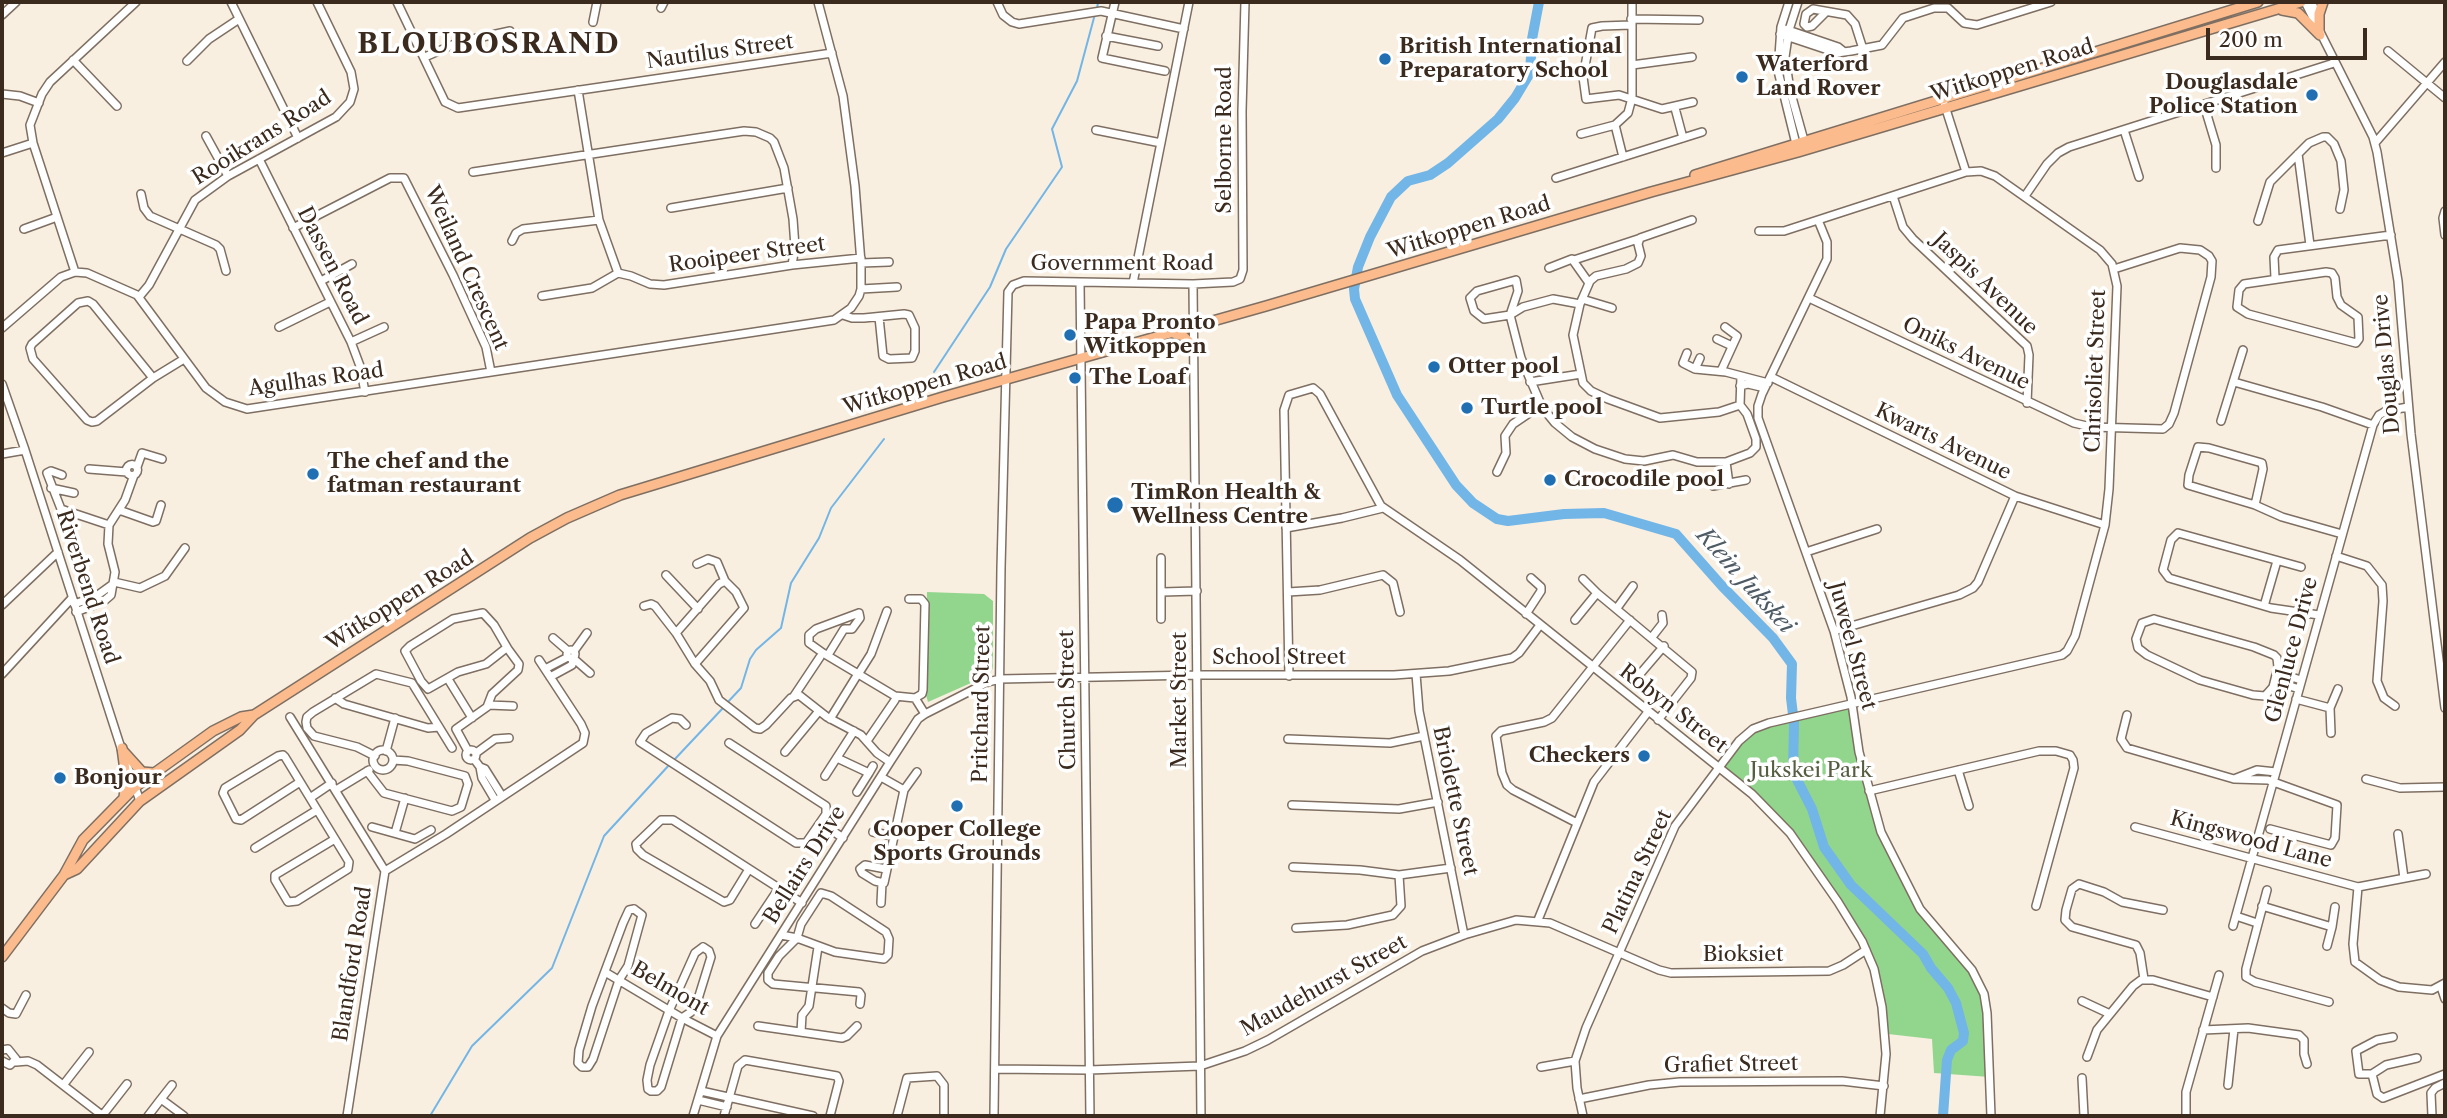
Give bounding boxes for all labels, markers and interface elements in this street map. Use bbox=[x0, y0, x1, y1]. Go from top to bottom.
scale bar bbox=[2209, 14, 2370, 58]
text: 200 m bbox=[2219, 27, 2283, 52]
district label: BLOUBOSRAND bbox=[359, 28, 619, 62]
street label: Nautilus Street bbox=[645, 29, 795, 75]
place label: British International Preparatory School bbox=[1399, 34, 1622, 84]
street label: Witkoppen Road bbox=[1927, 34, 2097, 108]
marker: British International Preparatory School bbox=[1377, 51, 1393, 67]
place label: Waterford Land Rover bbox=[1756, 52, 1880, 102]
street label: Selborne Road bbox=[1212, 66, 1238, 214]
marker: Waterford Land Rover bbox=[1734, 69, 1750, 85]
place label: Douglasdale Police Station bbox=[2149, 70, 2298, 120]
street label: Rooikrans Road bbox=[188, 85, 336, 191]
marker: Douglasdale Police Station bbox=[2304, 87, 2320, 103]
street label: Weiland Crescent bbox=[418, 182, 514, 354]
street label: Witkoppen Road bbox=[1384, 191, 1554, 265]
street label: Dassen Road bbox=[292, 203, 372, 329]
street label: Jaspis Avenue bbox=[1927, 228, 2043, 340]
street label: Rooipeer Street bbox=[667, 232, 827, 278]
street label: Government Road bbox=[1030, 251, 1214, 277]
street label: Chrisoliet Street bbox=[2081, 289, 2111, 453]
street label: Douglas Drive bbox=[2368, 293, 2406, 435]
place label: Papa Pronto Witkoppen bbox=[1084, 310, 1216, 360]
street label: Oniks Avenue bbox=[1898, 312, 2034, 396]
marker: Papa Pronto Witkoppen bbox=[1062, 327, 1078, 343]
street label: Witkoppen Road bbox=[840, 350, 1010, 420]
place label: Otter pool bbox=[1448, 354, 1559, 380]
street label: Agulhas Road bbox=[247, 358, 385, 402]
marker: Otter pool bbox=[1426, 359, 1442, 375]
place label: The Loaf bbox=[1089, 365, 1186, 391]
marker: The Loaf bbox=[1067, 370, 1083, 386]
place label: Turtle pool bbox=[1481, 395, 1603, 421]
street label: Kwarts Avenue bbox=[1871, 398, 2015, 486]
marker: Turtle pool bbox=[1459, 400, 1475, 416]
place label: The chef and the fatman restaurant bbox=[327, 449, 521, 499]
marker: The chef and the fatman restaurant bbox=[305, 466, 321, 482]
place label: Crocodile pool bbox=[1564, 467, 1724, 493]
marker: Crocodile pool bbox=[1542, 472, 1558, 488]
place label: TimRon Health & Wellness Centre bbox=[1131, 480, 1320, 530]
marker: TimRon Health & Wellness Centre bbox=[1105, 495, 1125, 515]
street label: Riverbend Road bbox=[50, 507, 124, 667]
water label: Klein Jukskei bbox=[1690, 522, 1800, 640]
street label: Witkoppen Road bbox=[322, 545, 478, 657]
street label: Glenluce Drive bbox=[2260, 574, 2324, 726]
street label: Juweel Street bbox=[1823, 579, 1881, 713]
street label: Pritchard Street bbox=[968, 625, 996, 783]
street label: Church Street bbox=[1054, 630, 1082, 770]
street label: Market Street bbox=[1167, 632, 1193, 768]
street label: School Street bbox=[1212, 645, 1346, 671]
street label: Robyn Street bbox=[1614, 659, 1732, 759]
street label: Briolette Street bbox=[1427, 724, 1483, 878]
place label: Checkers bbox=[1529, 743, 1630, 769]
marker: Checkers bbox=[1636, 748, 1652, 764]
park label: Jukskei Park bbox=[1750, 758, 1872, 784]
place label: Bonjour bbox=[74, 765, 162, 791]
marker: Bonjour bbox=[52, 770, 68, 786]
marker: Cooper College Sports Grounds bbox=[949, 798, 965, 814]
street label: Bellairs Drive bbox=[759, 801, 851, 929]
street label: Platina Street bbox=[1598, 806, 1678, 938]
street label: Kingswood Lane bbox=[2167, 806, 2335, 874]
place label: Cooper College Sports Grounds bbox=[873, 817, 1041, 867]
street label: Blandford Road bbox=[328, 885, 378, 1043]
street label: Maudehurst Street bbox=[1237, 930, 1411, 1042]
street label: Bioksiet bbox=[1703, 942, 1783, 968]
street label: Belmont bbox=[627, 957, 713, 1021]
street label: Grafiet Street bbox=[1664, 1051, 1798, 1079]

